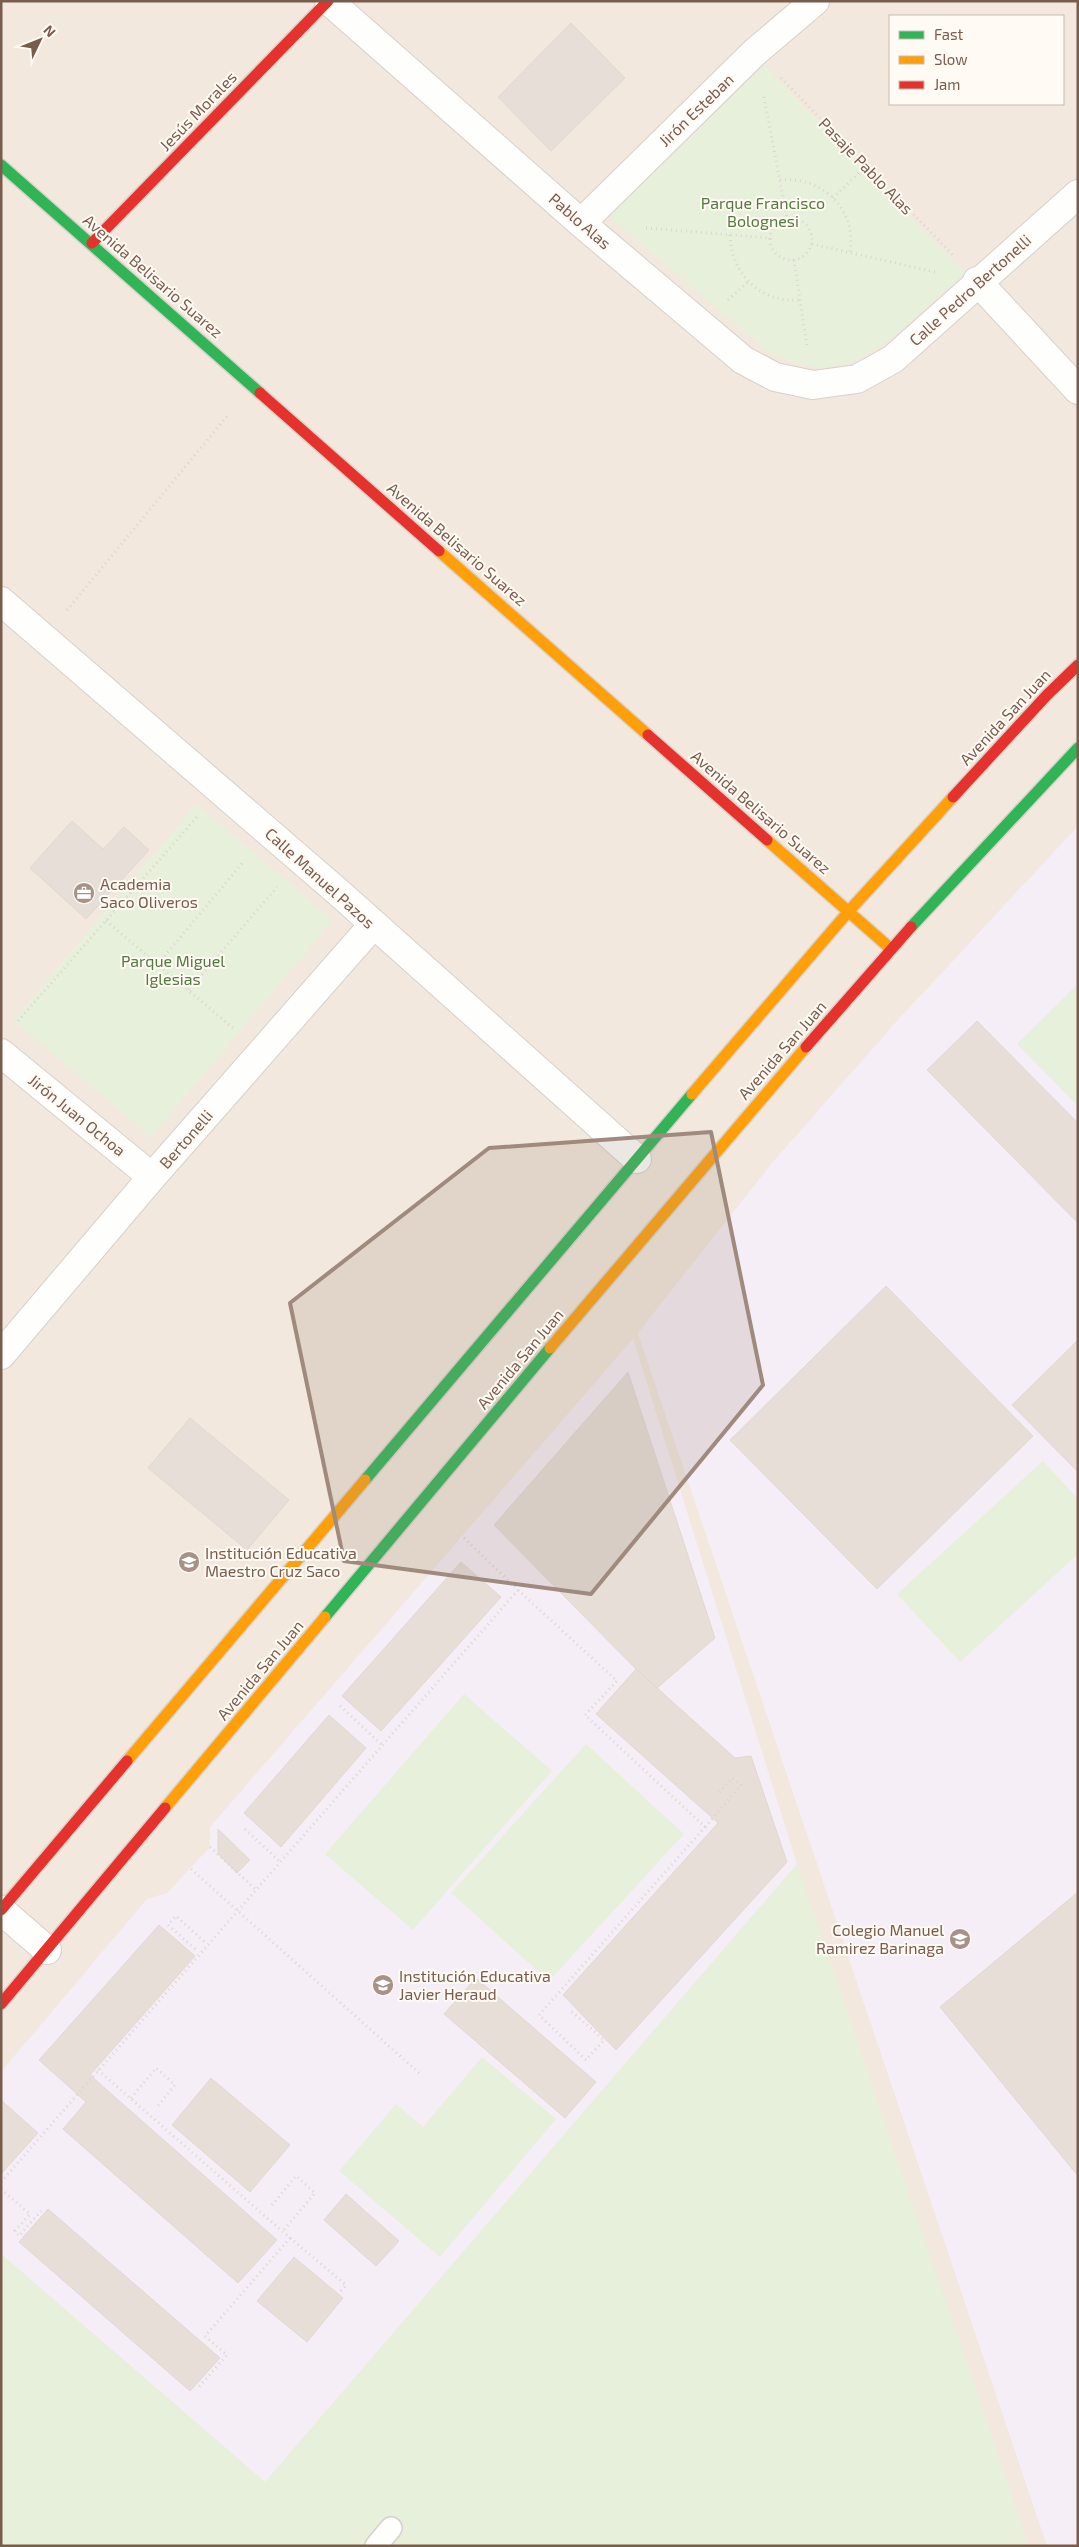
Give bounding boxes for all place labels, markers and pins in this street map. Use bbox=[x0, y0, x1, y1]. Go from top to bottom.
place label: Academia Saco Oliveros bbox=[100, 874, 198, 911]
office icon: Academia Saco Oliveros bbox=[72, 881, 96, 905]
place label: Institución Educativa Maestro Cruz Saco bbox=[205, 1543, 357, 1580]
school or university icon: Institución Educativa Maestro Cruz Saco bbox=[177, 1550, 201, 1574]
place label: Colegio Manuel Ramirez Barinaga bbox=[816, 1920, 944, 1957]
school or university icon: Colegio Manuel Ramirez Barinaga bbox=[948, 1927, 972, 1951]
place label: Institución Educativa Javier Heraud bbox=[399, 1966, 551, 2003]
school or university icon: Institución Educativa Javier Heraud bbox=[371, 1973, 395, 1997]

